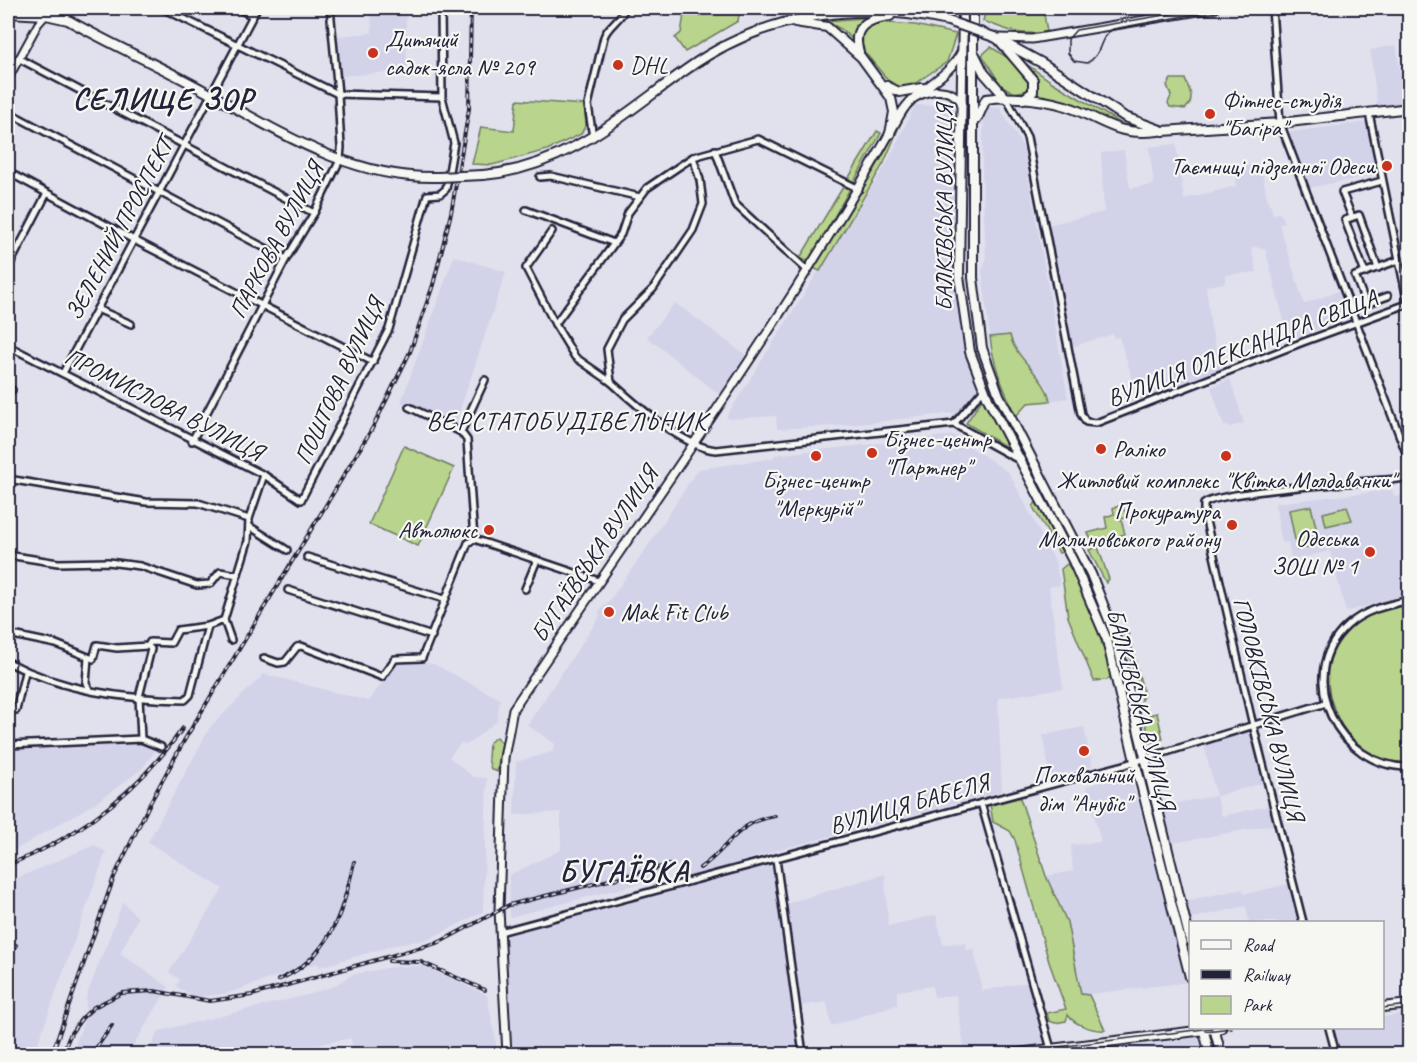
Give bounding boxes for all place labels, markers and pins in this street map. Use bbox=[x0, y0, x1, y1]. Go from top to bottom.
place label: Дитячий садок-ясла № 209 bbox=[385, 24, 537, 82]
marker: Дитячий садок-ясла № 209 bbox=[366, 46, 380, 60]
place label: DHL bbox=[630, 50, 668, 80]
marker: DHL bbox=[611, 58, 625, 72]
place label: Фітнес-студія "Багіра" bbox=[1222, 85, 1342, 143]
marker: Фітнес-студія "Багіра" bbox=[1203, 107, 1217, 121]
place label: Таємниці підземної Одеси bbox=[1171, 151, 1376, 181]
marker: Таємниці підземної Одеси bbox=[1380, 159, 1394, 173]
place label: Бізнес-центр "Партнер" bbox=[884, 424, 992, 482]
place label: Раліко bbox=[1113, 434, 1166, 464]
marker: Раліко bbox=[1094, 442, 1108, 456]
marker: Бізнес-центр "Партнер" bbox=[865, 446, 879, 460]
marker: Бізнес-центр "Меркурій" bbox=[809, 449, 823, 463]
marker: Житловий комплекс "Квітка Молдаванки" bbox=[1219, 449, 1233, 463]
place label: Бізнес-центр "Меркурій" bbox=[762, 465, 871, 523]
place label: Житловий комплекс "Квітка Молдаванки" bbox=[1057, 465, 1401, 495]
place label: Прокуратура Малиновського району bbox=[1038, 496, 1222, 554]
place label: Автолюкс bbox=[398, 515, 479, 545]
marker: Прокуратура Малиновського району bbox=[1225, 518, 1239, 532]
marker: Автолюкс bbox=[482, 523, 496, 537]
place label: Одеська ЗОШ № 1 bbox=[1271, 523, 1359, 581]
marker: Одеська ЗОШ № 1 bbox=[1363, 545, 1377, 559]
place label: Mak Fit Club bbox=[621, 597, 729, 627]
marker: Mak Fit Club bbox=[602, 605, 616, 619]
marker: Поховальний дім "Анубіс" bbox=[1077, 744, 1091, 758]
place label: Поховальний дім "Анубіс" bbox=[1034, 760, 1136, 818]

